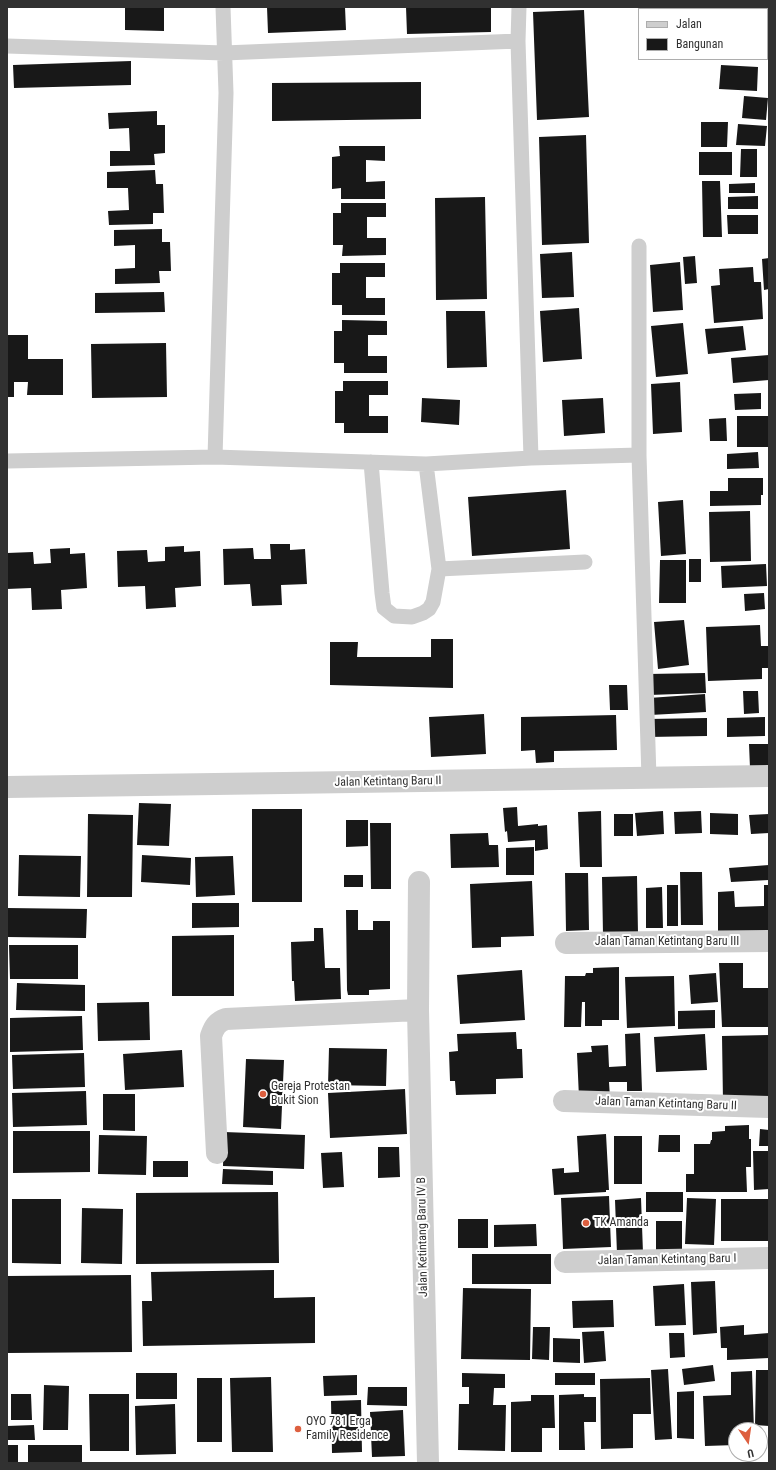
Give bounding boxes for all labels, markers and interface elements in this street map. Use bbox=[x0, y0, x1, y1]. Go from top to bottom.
legend bbox=[638, 8, 768, 60]
text: Jalan bbox=[676, 17, 702, 31]
text: Bangunan bbox=[676, 37, 723, 51]
street label: Jalan Ketintang Baru II bbox=[334, 774, 442, 790]
street label: Jalan Taman Ketintang Baru III bbox=[595, 935, 739, 949]
place label: Gereja Protestan Bukit Sion bbox=[271, 1080, 350, 1108]
marker: Gereja Protestan Bukit Sion bbox=[258, 1089, 268, 1099]
street label: Jalan Taman Ketintang Baru II bbox=[595, 1094, 737, 1114]
street label: Jalan Ketintang Baru IV B bbox=[415, 1177, 431, 1297]
place label: TK Amanda bbox=[594, 1216, 649, 1230]
marker: TK Amanda bbox=[581, 1218, 591, 1228]
street label: Jalan Taman Ketintang Baru I bbox=[598, 1252, 736, 1268]
place label: OYO 781 Erga Family Residence bbox=[306, 1415, 388, 1443]
north arrow bbox=[728, 1422, 768, 1462]
marker: OYO 781 Erga Family Residence bbox=[293, 1424, 303, 1434]
text: U bbox=[746, 1446, 755, 1460]

